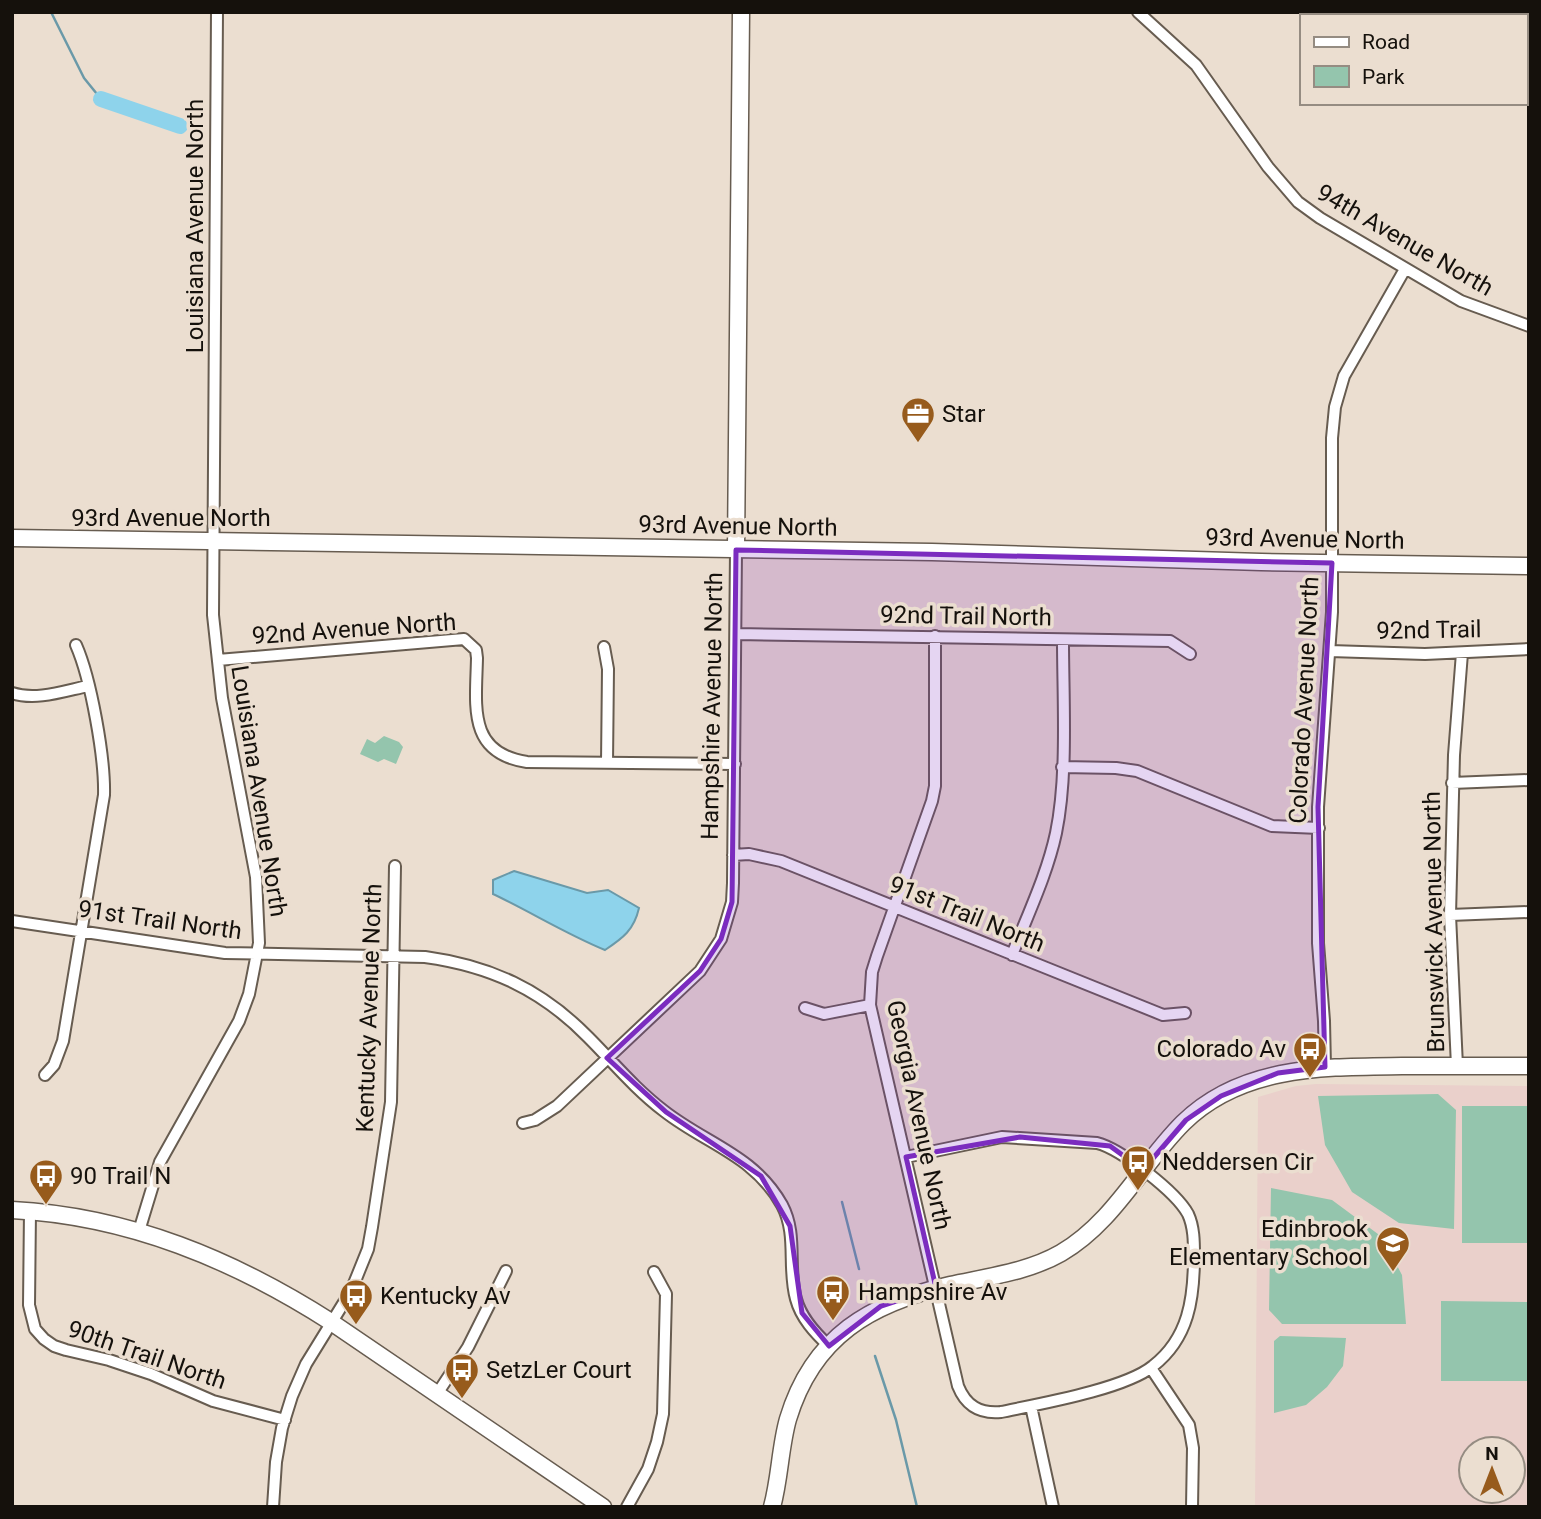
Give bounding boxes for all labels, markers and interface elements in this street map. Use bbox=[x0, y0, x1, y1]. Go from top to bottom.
legend bbox=[1300, 14, 1527, 105]
text: Road bbox=[1362, 30, 1410, 54]
text: Park bbox=[1362, 65, 1405, 89]
street label: Louisiana Avenue North bbox=[181, 99, 209, 353]
street label: 94th Avenue North bbox=[1312, 178, 1498, 302]
office icon: Star bbox=[899, 395, 937, 444]
place label: Star bbox=[942, 400, 985, 428]
street label: 93rd Avenue North bbox=[71, 504, 271, 532]
street label: 93rd Avenue North bbox=[638, 510, 838, 542]
street label: 93rd Avenue North bbox=[1205, 523, 1405, 555]
street label: Hampshire Avenue North bbox=[696, 572, 728, 840]
street label: Colorado Avenue North bbox=[1284, 576, 1324, 824]
street label: 92nd Trail North bbox=[880, 601, 1052, 631]
street label: 92nd Avenue North bbox=[251, 608, 457, 650]
street label: 92nd Trail bbox=[1376, 615, 1482, 645]
street label: Louisiana Avenue North bbox=[225, 663, 293, 919]
street label: Brunswick Avenue North bbox=[1418, 791, 1450, 1053]
street label: 91st Trail North bbox=[885, 870, 1049, 958]
street label: Kentucky Avenue North bbox=[351, 883, 387, 1133]
street label: 91st Trail North bbox=[76, 895, 244, 945]
street label: Georgia Avenue North bbox=[881, 998, 957, 1232]
bus stop icon: Colorado Av bbox=[1291, 1030, 1329, 1079]
place label: Colorado Av bbox=[1157, 1035, 1286, 1063]
bus stop icon: Neddersen Cir bbox=[1119, 1143, 1157, 1192]
place label: Neddersen Cir bbox=[1162, 1148, 1314, 1176]
bus stop icon: 90 Trail N bbox=[27, 1157, 65, 1206]
place label: 90 Trail N bbox=[70, 1162, 171, 1190]
place label: Edinbrook Elementary School bbox=[1169, 1215, 1369, 1271]
school or university icon: Edinbrook Elementary School bbox=[1374, 1224, 1412, 1273]
bus stop icon: Hampshire Av bbox=[814, 1273, 852, 1322]
bus stop icon: Kentucky Av bbox=[337, 1277, 375, 1326]
place label: Hampshire Av bbox=[858, 1278, 1008, 1306]
place label: Kentucky Av bbox=[380, 1282, 511, 1310]
street label: 90th Trail North bbox=[64, 1315, 230, 1395]
bus stop icon: SetzLer Court bbox=[443, 1351, 481, 1400]
place label: SetzLer Court bbox=[486, 1356, 632, 1384]
north arrow bbox=[1457, 1435, 1527, 1505]
text: N bbox=[1485, 1442, 1499, 1465]

